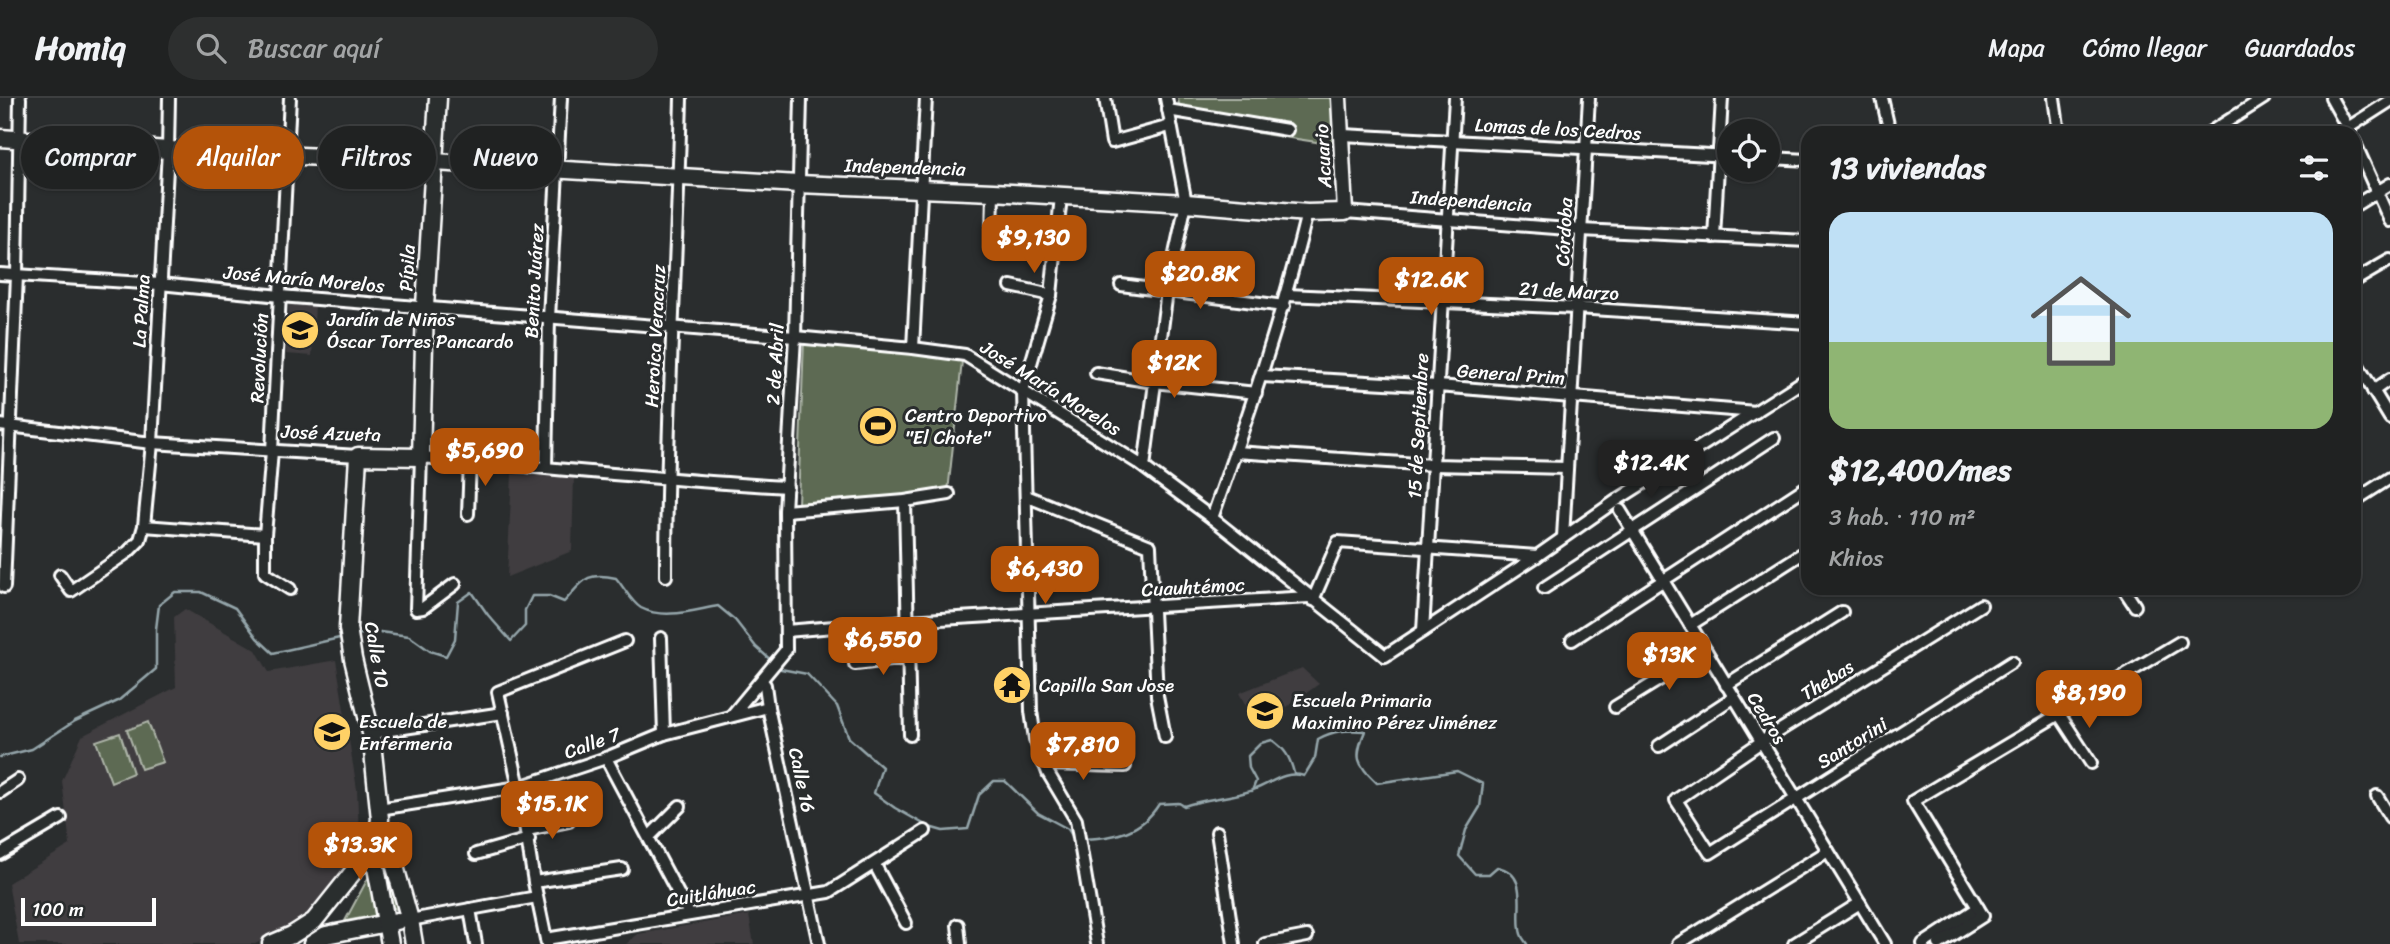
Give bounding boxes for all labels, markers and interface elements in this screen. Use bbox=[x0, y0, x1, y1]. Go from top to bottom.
search box bbox=[168, 17, 658, 80]
text: Homiq bbox=[35, 19, 126, 77]
text: Buscar aquí bbox=[248, 25, 380, 71]
text: Mapa bbox=[1988, 27, 2045, 69]
text: Cómo llegar bbox=[2083, 27, 2207, 69]
text: Guardados bbox=[2245, 27, 2355, 69]
icon: search bbox=[192, 29, 230, 67]
street label: Lomas de los Cedros bbox=[1474, 108, 1642, 150]
map controls bbox=[1717, 119, 1780, 182]
button: locate bbox=[1717, 119, 1780, 182]
street label: Acuario bbox=[1305, 123, 1341, 190]
chip: Comprar bbox=[21, 126, 159, 189]
chip: Alquilar bbox=[173, 126, 304, 189]
chip: Filtros bbox=[318, 126, 436, 189]
chip: Nuevo bbox=[450, 126, 562, 189]
text: 13 viviendas bbox=[1829, 141, 1986, 195]
street label: Independencia bbox=[843, 148, 967, 186]
icon: filters bbox=[2295, 149, 2333, 187]
street label: Independencia bbox=[1408, 180, 1533, 222]
street label: Córdoba bbox=[1546, 196, 1582, 267]
pin: $9,130 bbox=[977, 216, 1091, 275]
text: $9,130 bbox=[998, 217, 1070, 258]
street label: Benito Juárez bbox=[515, 222, 554, 339]
street label: Pípila bbox=[389, 243, 425, 292]
pin: $20.8K bbox=[1143, 252, 1257, 311]
text: $20.8K bbox=[1161, 253, 1239, 294]
street label: José María Morelos bbox=[221, 255, 386, 302]
pin: $12.6K bbox=[1374, 258, 1488, 317]
icon: home bbox=[2018, 258, 2144, 384]
text: $12.6K bbox=[1395, 259, 1467, 300]
street label: Heroica Veracruz bbox=[635, 263, 675, 408]
street label: 21 de Marzo bbox=[1518, 272, 1620, 310]
street label: La Palma bbox=[123, 273, 159, 349]
place label: Jardín de Niños Óscar Torres Pancardo bbox=[326, 303, 513, 358]
school or university icon: Jardín de Niños Óscar Torres Pancardo bbox=[279, 309, 321, 351]
street label: Revolución bbox=[240, 312, 278, 404]
street label: 2 de Abril bbox=[756, 322, 794, 406]
street label: José María Morelos bbox=[973, 331, 1128, 445]
pin: $12K bbox=[1133, 341, 1215, 400]
text: $12K bbox=[1148, 342, 1200, 383]
street label: 15 de Septiembre bbox=[1398, 352, 1438, 500]
street label: General Prim bbox=[1456, 354, 1566, 394]
place label: Centro Deportivo "El Chote" bbox=[905, 399, 1047, 454]
sports icon: Centro Deportivo "El Chote" bbox=[857, 405, 899, 447]
street label: José Azueta bbox=[279, 415, 382, 451]
pin: $5,690 bbox=[428, 428, 542, 488]
text: $5,690 bbox=[446, 430, 524, 471]
pin: $12.4K bbox=[1594, 440, 1708, 500]
text: $12.4K bbox=[1614, 442, 1688, 483]
text: $12,400/mes bbox=[1829, 443, 2011, 497]
text: 3 hab. · 110 m² bbox=[1829, 497, 1976, 538]
text: Khios bbox=[1829, 538, 1884, 579]
pin: $6,430 bbox=[988, 546, 1102, 606]
text: $6,430 bbox=[1007, 548, 1083, 589]
street label: Cuauhtémoc bbox=[1140, 568, 1246, 606]
pin: $6,550 bbox=[826, 618, 940, 677]
street label: Calle 10 bbox=[355, 619, 399, 691]
text: $6,550 bbox=[844, 619, 922, 660]
pin: $13K bbox=[1628, 632, 1710, 692]
text: $13K bbox=[1643, 634, 1695, 675]
street label: Thebas bbox=[1794, 651, 1860, 709]
temple icon: Capilla San Jose bbox=[991, 664, 1033, 706]
place label: Capilla San Jose bbox=[1039, 669, 1174, 702]
pin: $8,190 bbox=[2032, 670, 2146, 730]
text: $8,190 bbox=[2052, 672, 2126, 713]
place label: Escuela Primaria Maximino Pérez Jiménez bbox=[1292, 684, 1498, 739]
street label: Cedros bbox=[1738, 685, 1796, 751]
school or university icon: Escuela Primaria Maximino Pérez Jiménez bbox=[1244, 690, 1286, 732]
place label: Escuela de Enfermeria bbox=[359, 705, 453, 760]
street label: Santorini bbox=[1810, 708, 1895, 778]
school or university icon: Escuela de Enfermeria bbox=[311, 711, 353, 753]
street label: Calle 7 bbox=[559, 717, 626, 768]
pin: $7,810 bbox=[1026, 722, 1140, 782]
text: $7,810 bbox=[1046, 724, 1120, 765]
street label: Calle 16 bbox=[779, 744, 825, 816]
pin: $15.1K bbox=[495, 782, 609, 841]
text: $15.1K bbox=[517, 783, 587, 824]
pin: $13.3K bbox=[303, 822, 417, 882]
text: $13.3K bbox=[324, 824, 396, 865]
street label: Cuitláhuac bbox=[664, 870, 758, 916]
text: 100 m bbox=[32, 893, 84, 926]
scale bar bbox=[21, 895, 156, 927]

